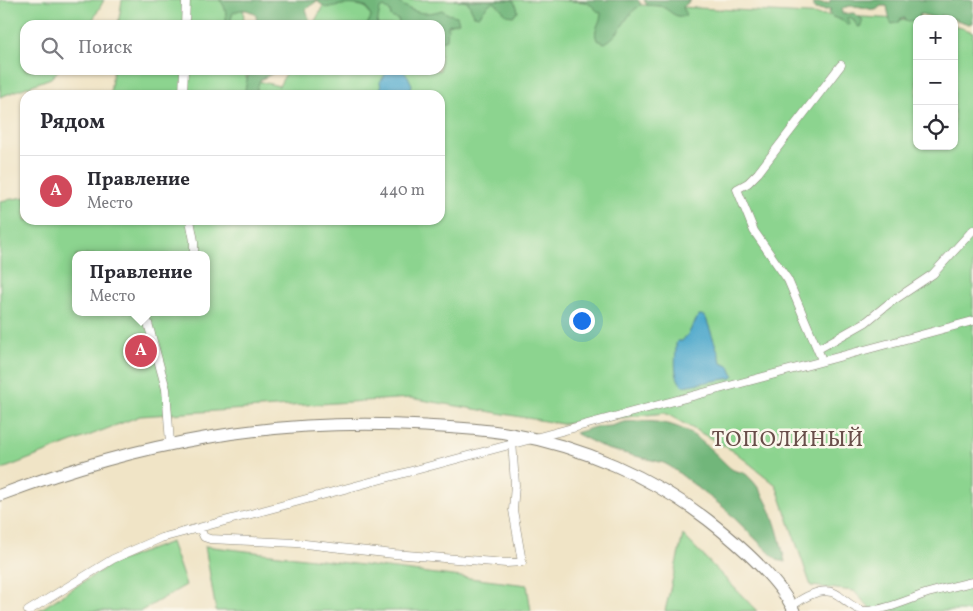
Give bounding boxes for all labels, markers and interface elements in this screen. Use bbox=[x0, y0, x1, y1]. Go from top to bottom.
map controls bbox=[913, 15, 958, 150]
button: + bbox=[913, 15, 958, 60]
search box bbox=[20, 20, 445, 75]
icon: search bbox=[38, 34, 66, 62]
text: Поиск bbox=[78, 35, 132, 61]
button: − bbox=[913, 60, 958, 105]
button: locate bbox=[913, 105, 958, 150]
text: Рядом bbox=[40, 108, 105, 137]
text: Правление bbox=[87, 167, 190, 193]
text: A bbox=[50, 180, 62, 202]
text: 440 m bbox=[379, 180, 425, 202]
text: Место bbox=[87, 193, 133, 215]
popup bbox=[72, 251, 210, 316]
text: Правление bbox=[89, 260, 193, 286]
text: Место bbox=[89, 286, 135, 308]
your location bbox=[569, 308, 595, 334]
pin: A bbox=[125, 332, 157, 370]
district label: ТОПОЛИНЫЙ bbox=[712, 425, 864, 456]

